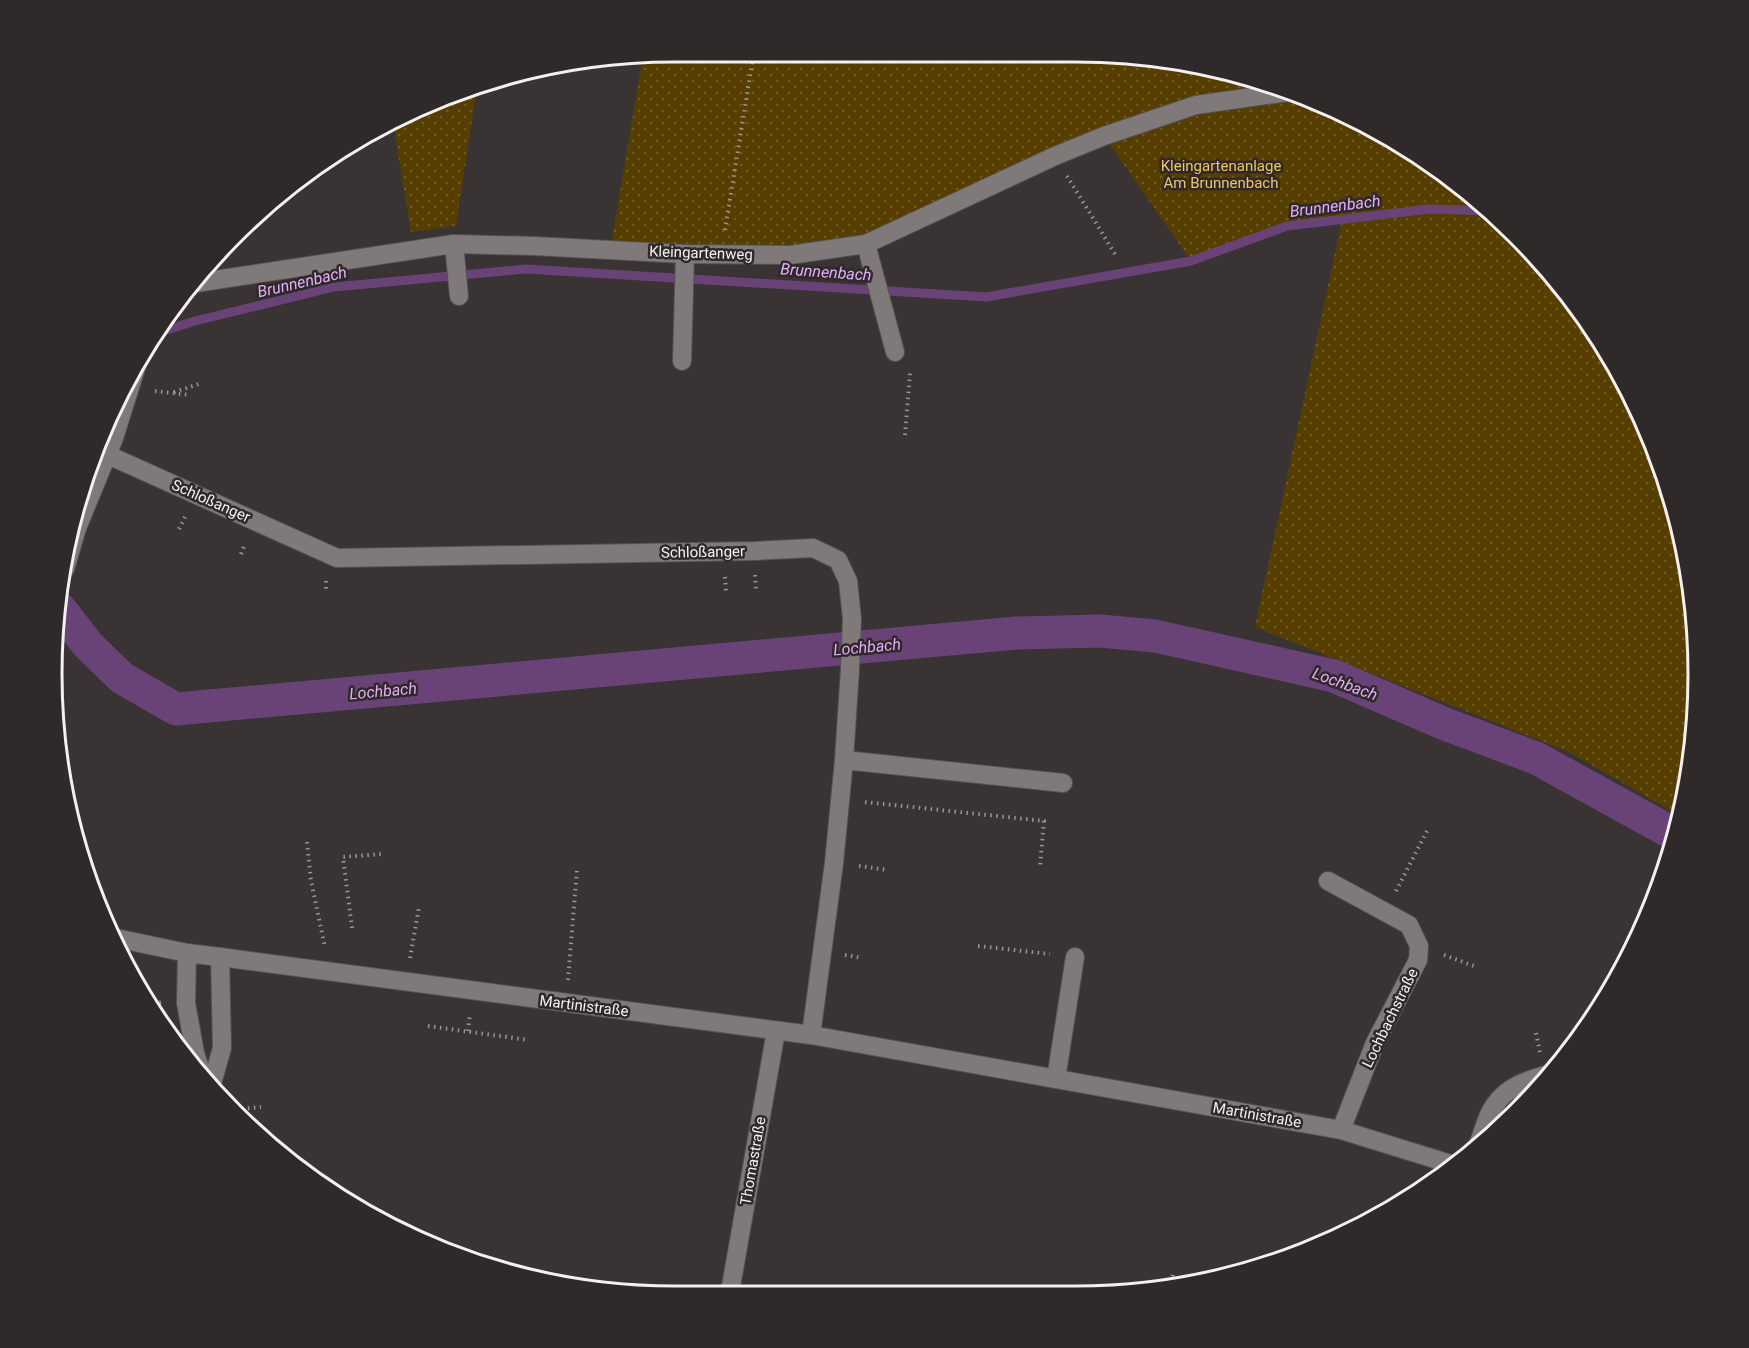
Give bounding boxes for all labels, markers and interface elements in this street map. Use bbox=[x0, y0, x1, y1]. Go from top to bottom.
park label: Kleingartenanlage Am Brunnenbach bbox=[1161, 157, 1281, 192]
water label: Brunnenbach bbox=[1289, 191, 1381, 221]
street label: Kleingartenweg bbox=[649, 242, 753, 264]
water label: Brunnenbach bbox=[780, 259, 872, 285]
water label: Brunnenbach bbox=[255, 262, 349, 302]
street label: Schloßanger bbox=[169, 476, 253, 526]
street label: Schloßanger bbox=[661, 542, 745, 562]
water label: Lochbach bbox=[832, 635, 902, 659]
water label: Lochbach bbox=[1310, 663, 1380, 705]
water label: Lochbach bbox=[348, 679, 418, 703]
street label: Lochbachstraße bbox=[1358, 966, 1422, 1070]
street label: Martinistraße bbox=[538, 992, 630, 1020]
street label: Martinistraße bbox=[1211, 1098, 1303, 1132]
street label: Thomastraße bbox=[736, 1115, 770, 1207]

